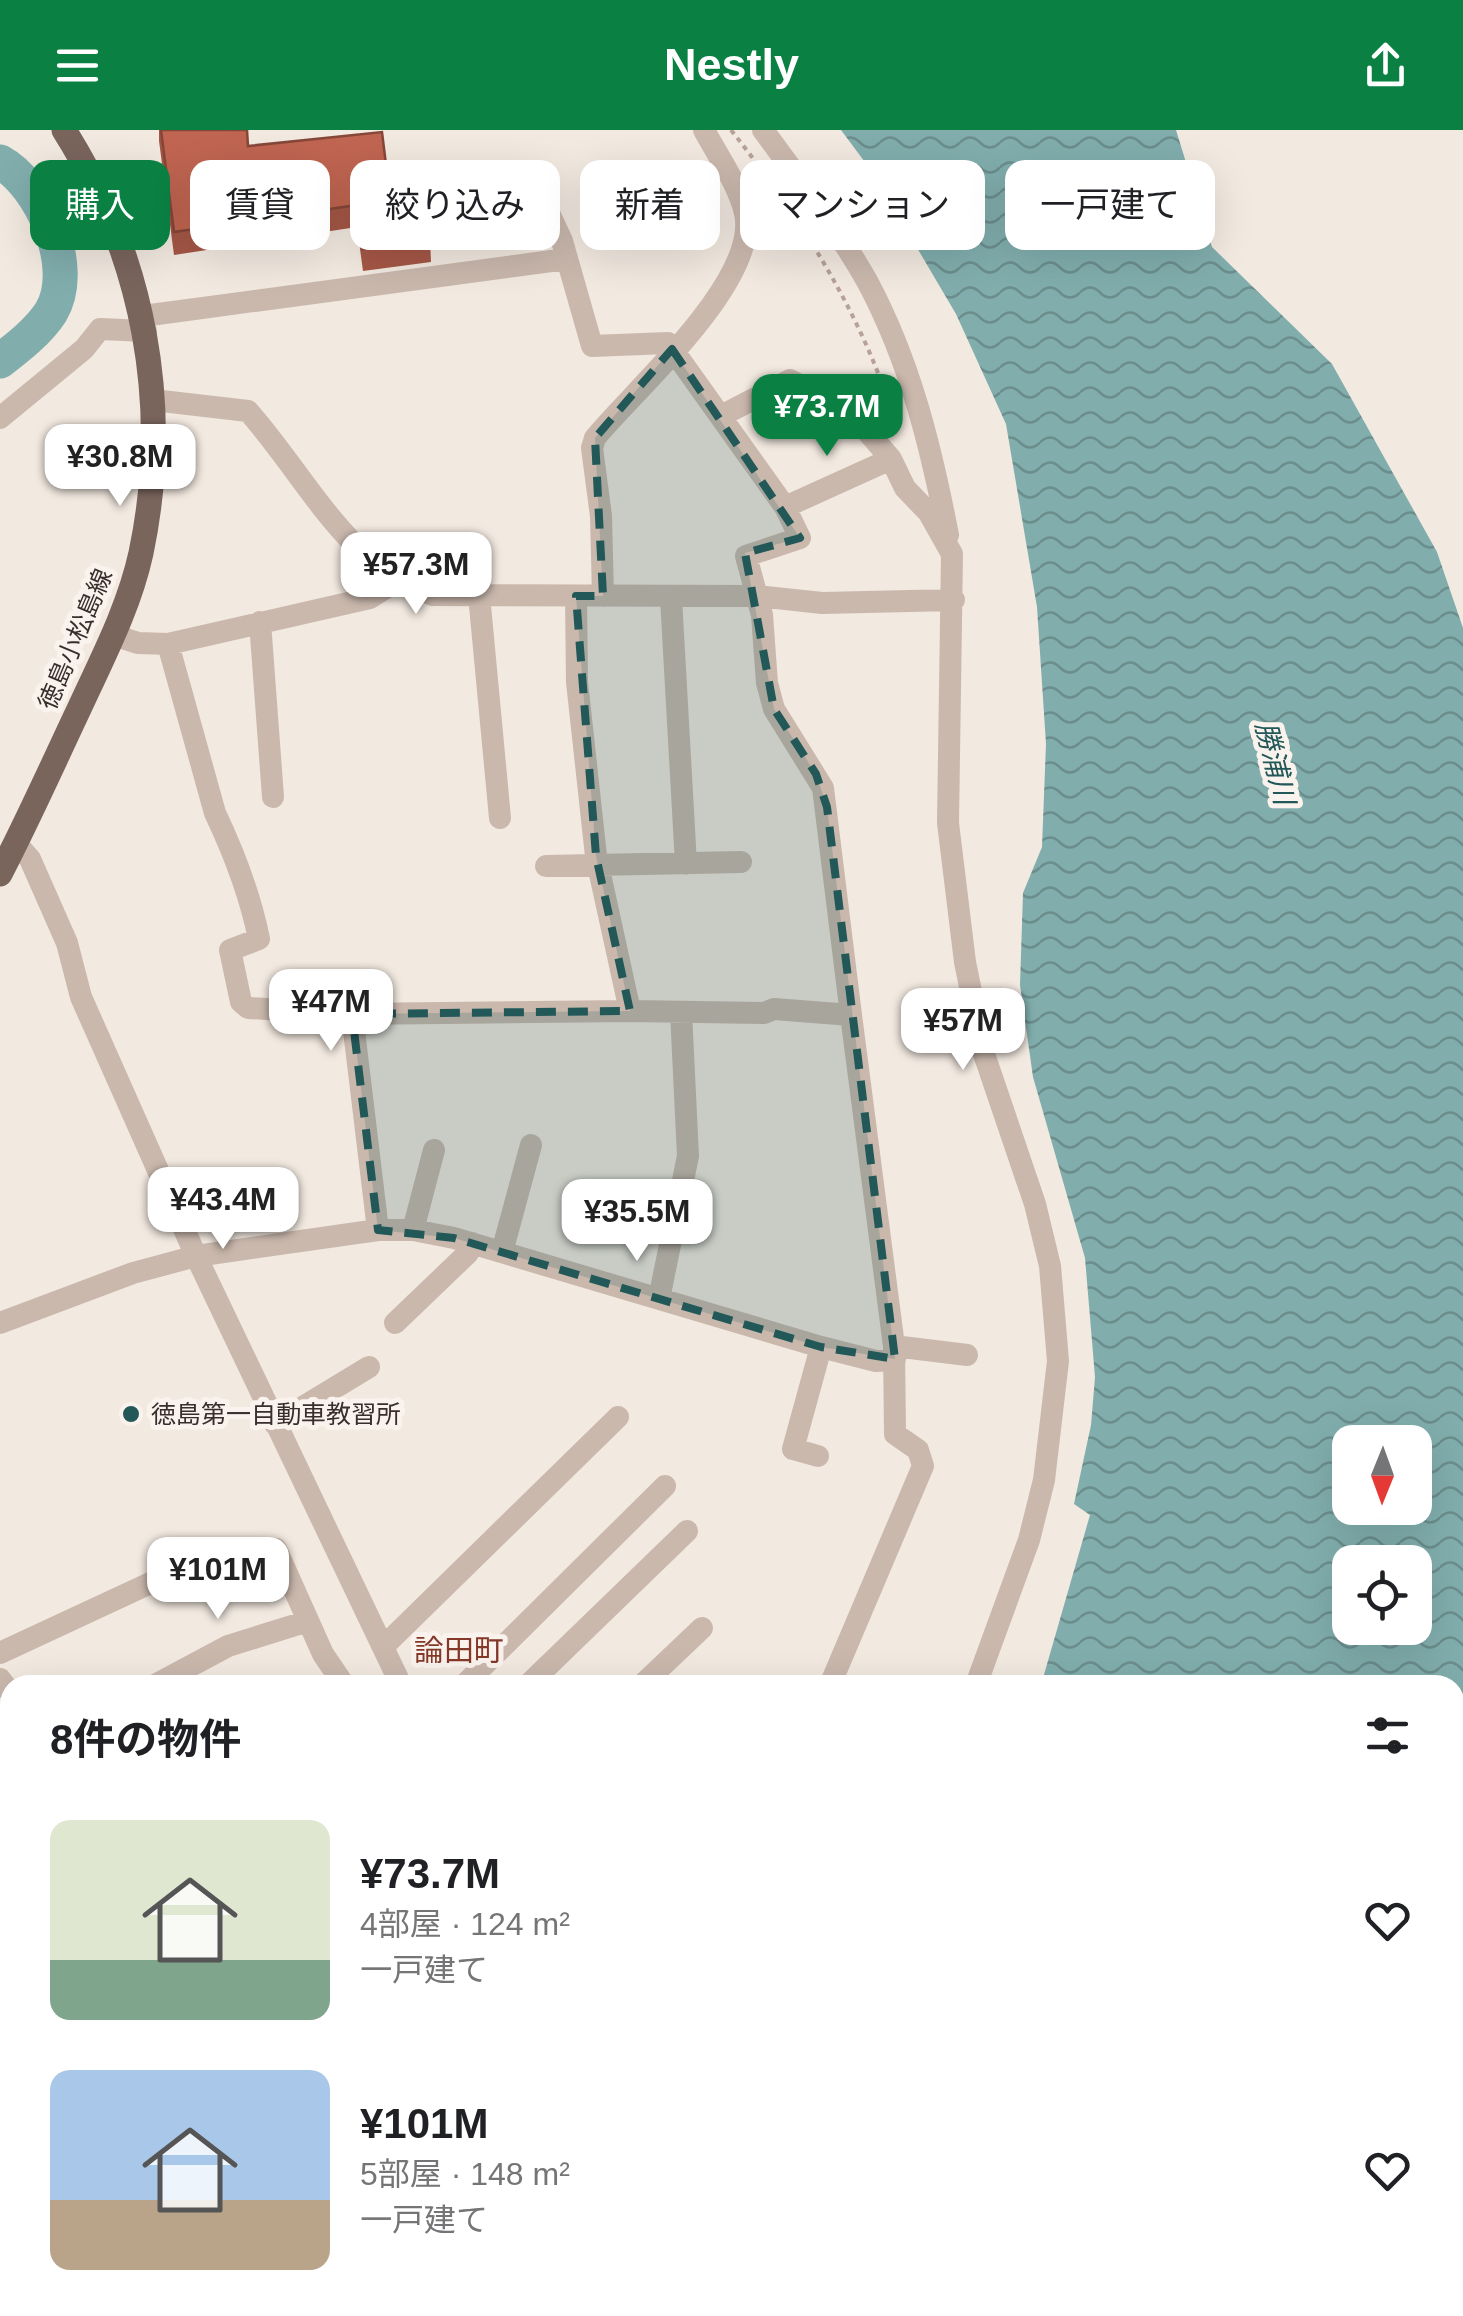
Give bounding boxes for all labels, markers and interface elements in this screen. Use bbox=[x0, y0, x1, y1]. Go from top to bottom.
icon: menu bbox=[50, 38, 105, 93]
icon: share bbox=[1358, 38, 1413, 93]
text: Nestly bbox=[664, 39, 799, 90]
chip: 購入 bbox=[30, 160, 170, 250]
chip: 賃貸 bbox=[190, 160, 330, 250]
chip: 絞り込み bbox=[350, 160, 560, 250]
chip: 新着 bbox=[580, 160, 720, 250]
chip: マンション bbox=[740, 160, 985, 250]
chip: 一戸建て bbox=[1005, 160, 1215, 250]
pin: ¥73.7M bbox=[746, 374, 908, 459]
text: ¥73.7M bbox=[774, 388, 880, 424]
pin: ¥30.8M bbox=[39, 424, 201, 509]
text: ¥30.8M bbox=[67, 438, 173, 474]
pin: ¥57.3M bbox=[335, 532, 497, 617]
text: ¥57.3M bbox=[363, 546, 469, 582]
street label: 徳島小松島線 bbox=[33, 564, 117, 714]
water label: 勝浦川 bbox=[1250, 718, 1301, 810]
pin: ¥47M bbox=[272, 969, 390, 1054]
text: ¥47M bbox=[291, 983, 371, 1019]
pin: ¥57M bbox=[904, 988, 1022, 1073]
text: ¥57M bbox=[923, 1002, 1003, 1038]
pin: ¥43.4M bbox=[142, 1167, 304, 1252]
pin: ¥35.5M bbox=[556, 1179, 718, 1264]
text: ¥43.4M bbox=[170, 1181, 276, 1217]
text: ¥35.5M bbox=[584, 1193, 690, 1229]
place label: 徳島第一自動車教習所 bbox=[151, 1400, 401, 1428]
marker: 徳島第一自動車教習所 bbox=[120, 1403, 142, 1425]
north arrow bbox=[1332, 1425, 1432, 1525]
map controls bbox=[1332, 1425, 1432, 1645]
pin: ¥101M bbox=[148, 1537, 288, 1622]
button: locate bbox=[1332, 1545, 1432, 1645]
text: ¥101M bbox=[169, 1551, 267, 1587]
district label: 論田町 bbox=[414, 1634, 504, 1667]
icon: filters bbox=[1360, 1708, 1415, 1763]
text: 8件の物件 bbox=[50, 1716, 241, 1763]
text: ¥73.7M bbox=[360, 1850, 500, 1897]
icon: home bbox=[130, 1860, 250, 1980]
icon: heart bbox=[1360, 1893, 1415, 1948]
text: 4部屋 · 124 m² bbox=[360, 1906, 570, 1942]
text: 一戸建て bbox=[360, 1952, 488, 1988]
text: ¥101M bbox=[360, 2100, 488, 2147]
icon: home bbox=[130, 2110, 250, 2230]
icon: heart bbox=[1360, 2143, 1415, 2198]
text: 5部屋 · 148 m² bbox=[360, 2156, 570, 2192]
text: 一戸建て bbox=[360, 2202, 488, 2238]

